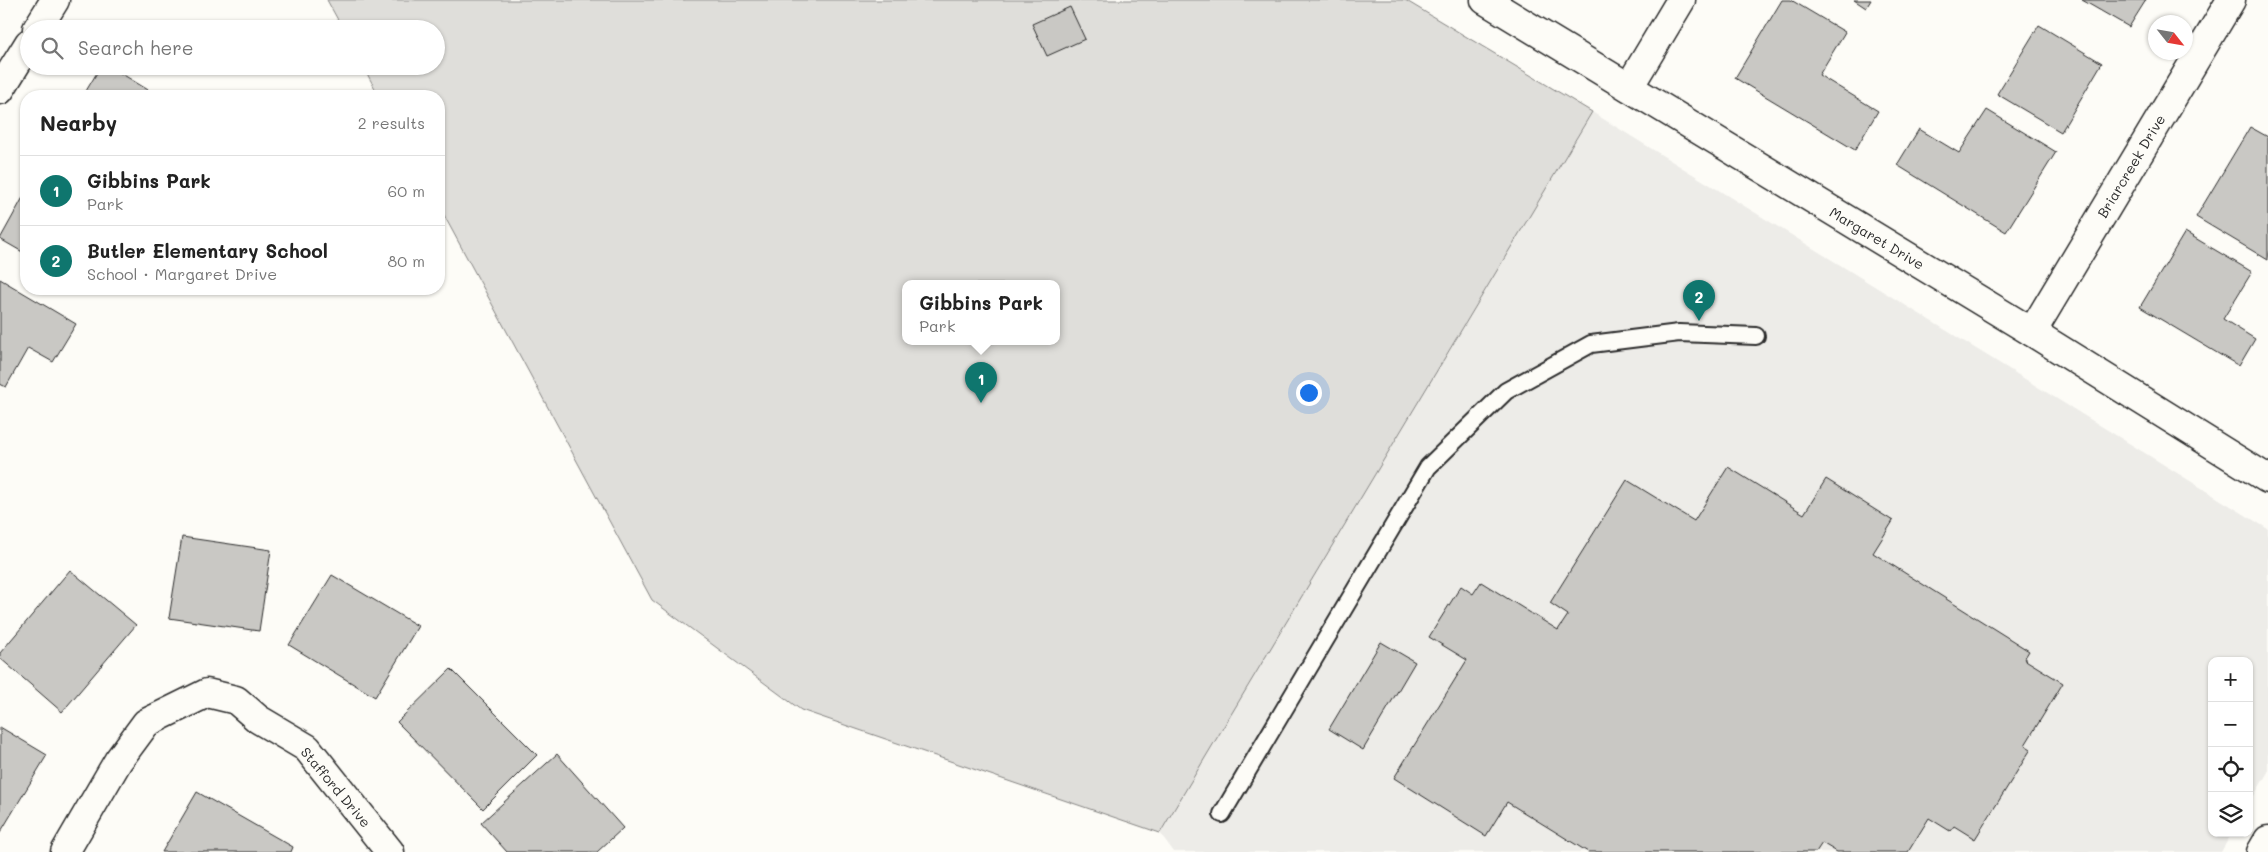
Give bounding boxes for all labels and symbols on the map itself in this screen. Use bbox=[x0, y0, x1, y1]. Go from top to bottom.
north arrow bbox=[2148, 15, 2193, 60]
street label: Briarcreek Drive bbox=[2093, 111, 2169, 221]
street label: Margaret Drive bbox=[1826, 202, 1928, 274]
pin: 2 bbox=[1683, 280, 1715, 321]
pin: 1 bbox=[965, 362, 997, 403]
your location bbox=[1296, 380, 1322, 406]
street label: Stafford Drive bbox=[297, 743, 375, 831]

